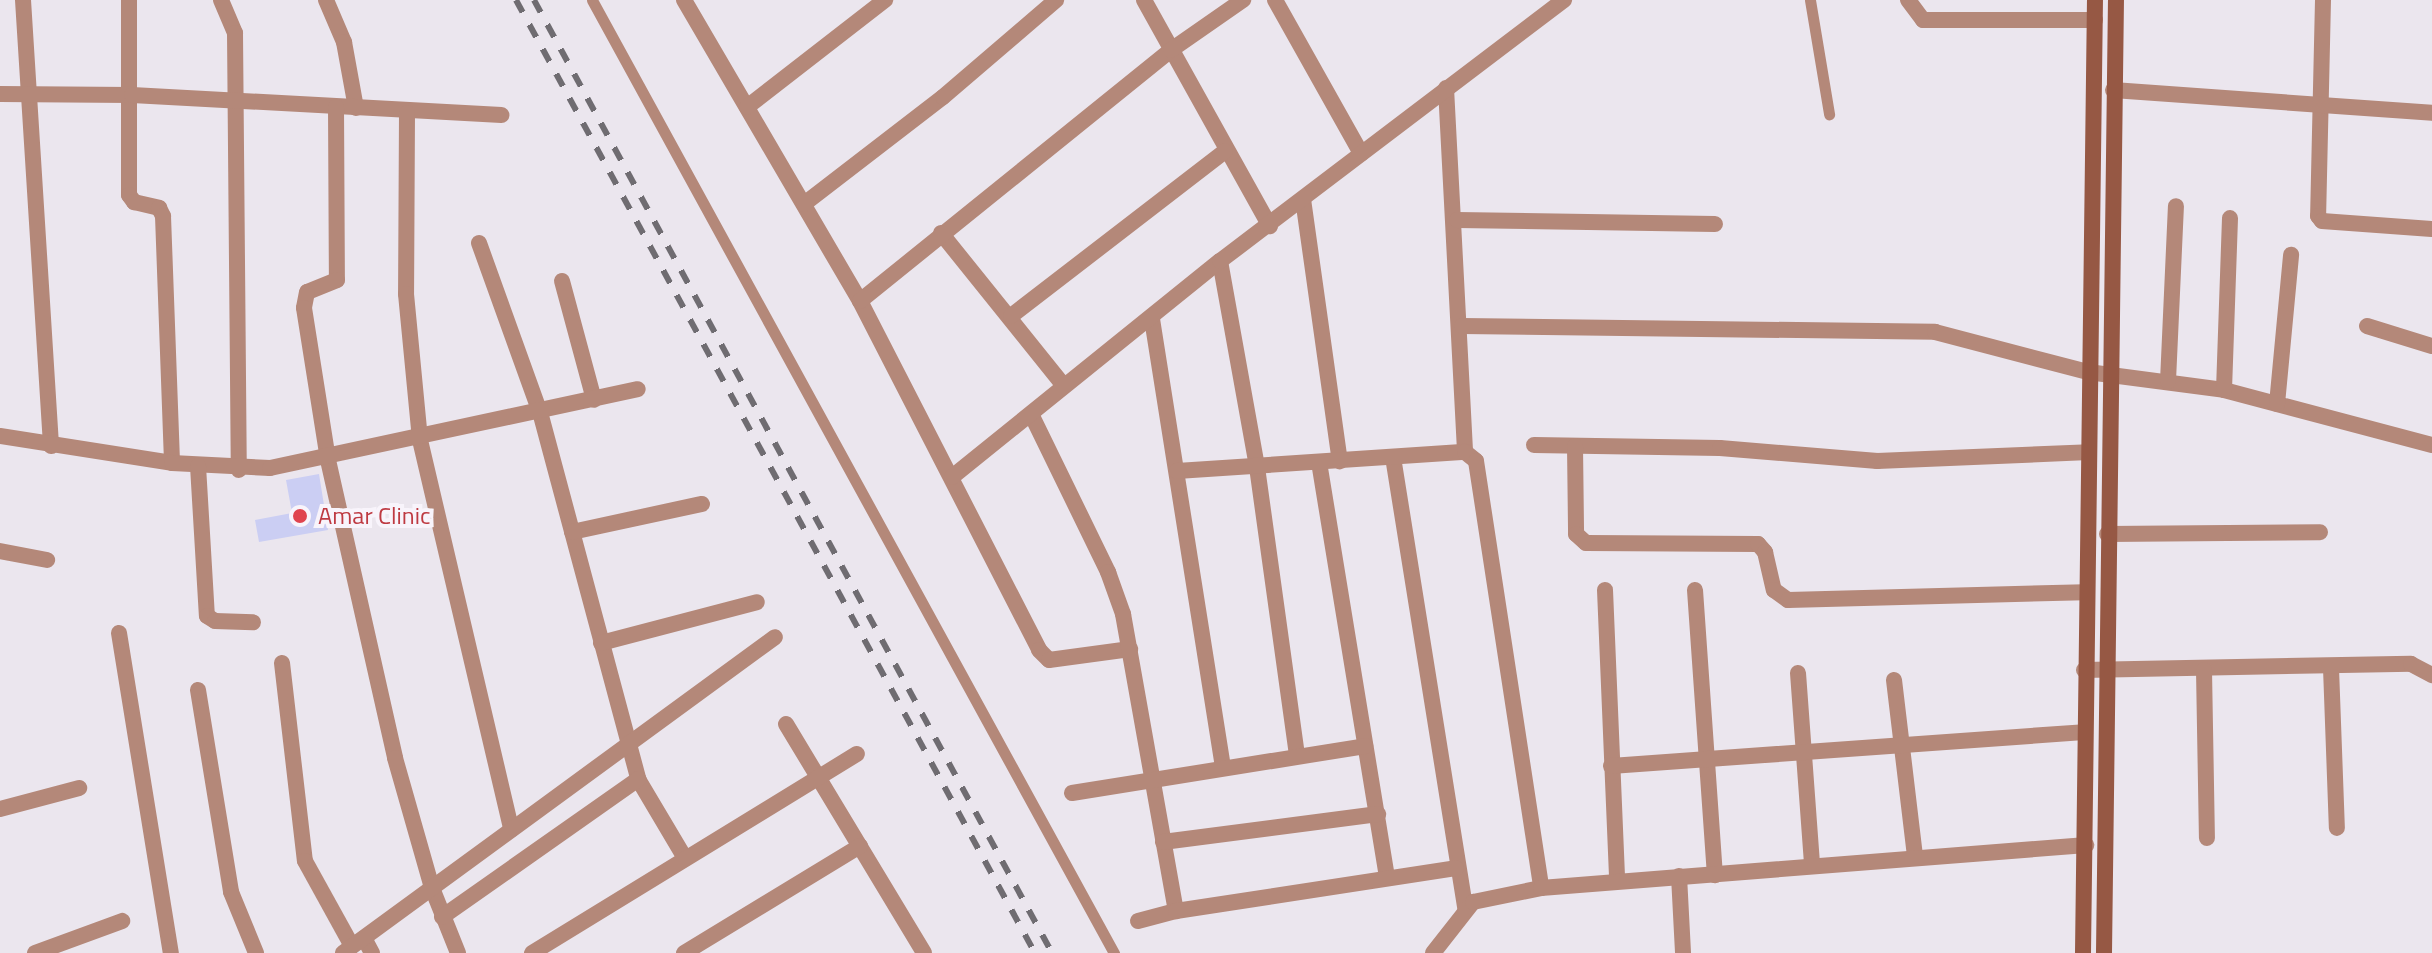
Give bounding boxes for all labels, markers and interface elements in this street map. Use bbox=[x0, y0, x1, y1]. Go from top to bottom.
place label: Amar Clinic bbox=[318, 502, 430, 530]
marker: Amar Clinic bbox=[289, 505, 311, 527]

